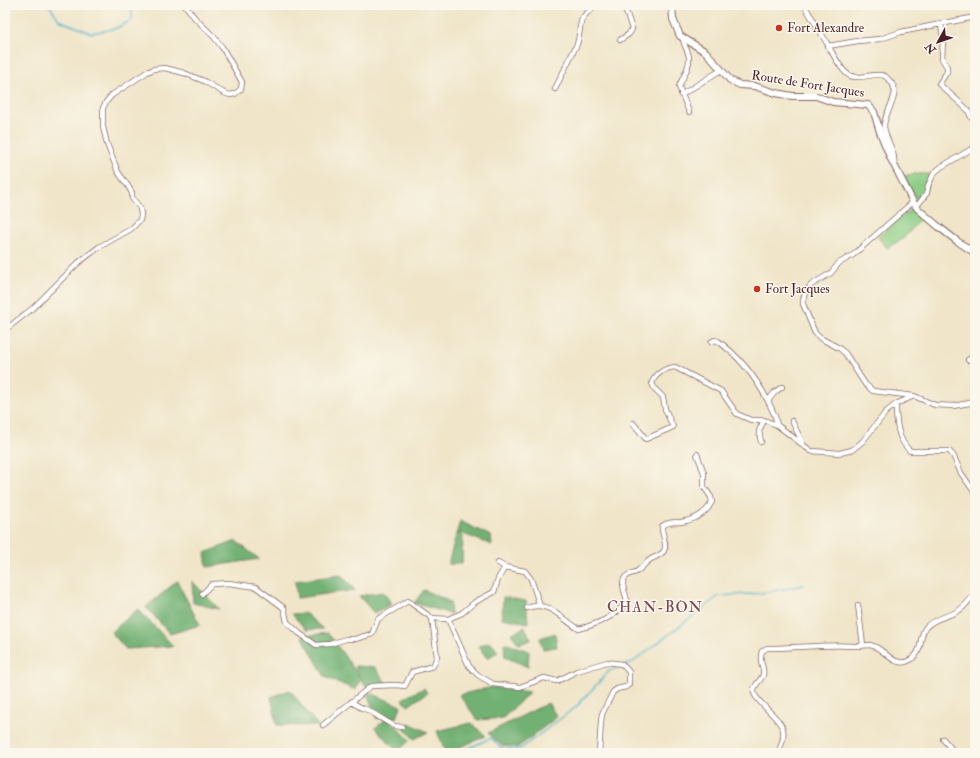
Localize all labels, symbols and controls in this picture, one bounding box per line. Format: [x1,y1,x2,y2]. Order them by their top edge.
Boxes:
place label: Fort Alexandre [787,20,865,36]
north arrow [918,22,958,62]
marker: Fort Alexandre [774,23,784,33]
text: N [922,39,940,57]
street label: Route de Fort Jacques [750,67,866,101]
place label: Fort Jacques [765,281,830,297]
marker: Fort Jacques [752,284,762,294]
district label: CHAN-BON [607,598,703,617]

